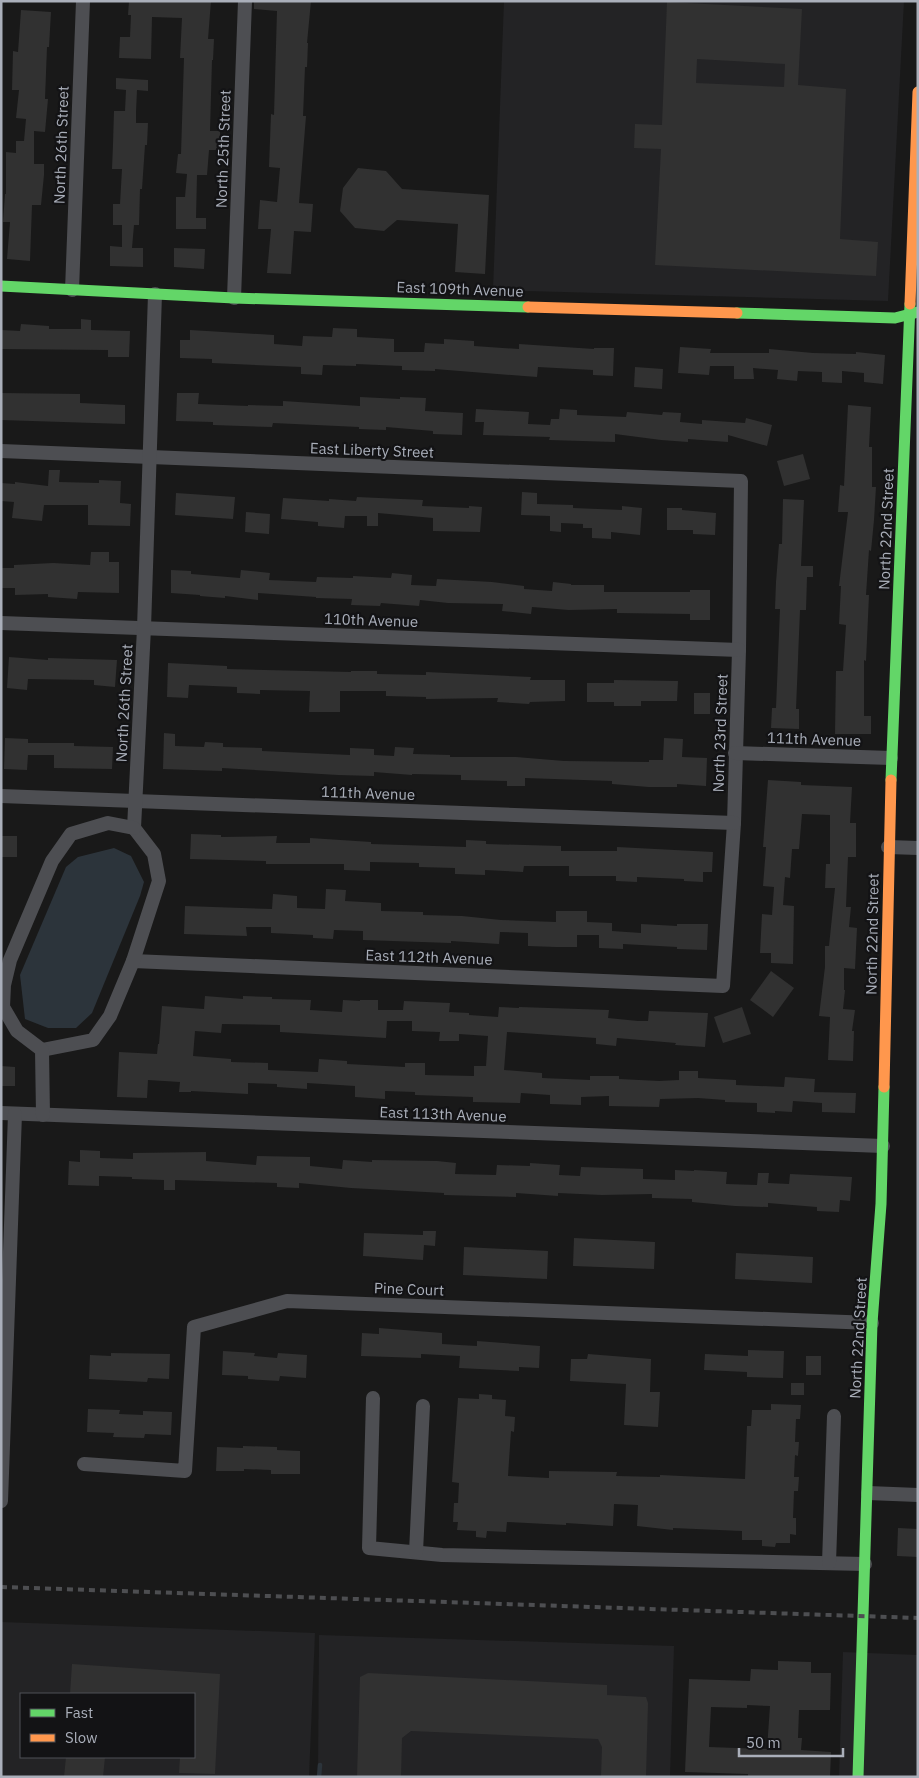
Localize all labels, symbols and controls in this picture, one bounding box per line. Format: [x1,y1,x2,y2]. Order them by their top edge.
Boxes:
street label: North 26th Street [49,86,73,204]
street label: North 25th Street [211,90,235,208]
street label: East 109th Avenue [396,277,524,301]
street label: East Liberty Street [310,438,434,462]
street label: North 22nd Street [874,468,898,590]
street label: 110th Avenue [323,609,419,631]
street label: North 26th Street [111,643,137,763]
street label: North 23rd Street [708,673,732,793]
street label: 111th Avenue [766,728,862,750]
street label: 111th Avenue [320,782,416,804]
street label: North 22nd Street [861,873,883,995]
street label: East 112th Avenue [365,945,493,969]
street label: East 113th Avenue [379,1102,507,1126]
street label: North 22nd Street [845,1277,871,1399]
street label: Pine Court [374,1278,444,1300]
legend [20,1693,195,1758]
text: Fast [65,1703,93,1722]
scale bar [739,1726,843,1758]
text: Slow [65,1728,98,1747]
text: 50 m [746,1733,781,1752]

